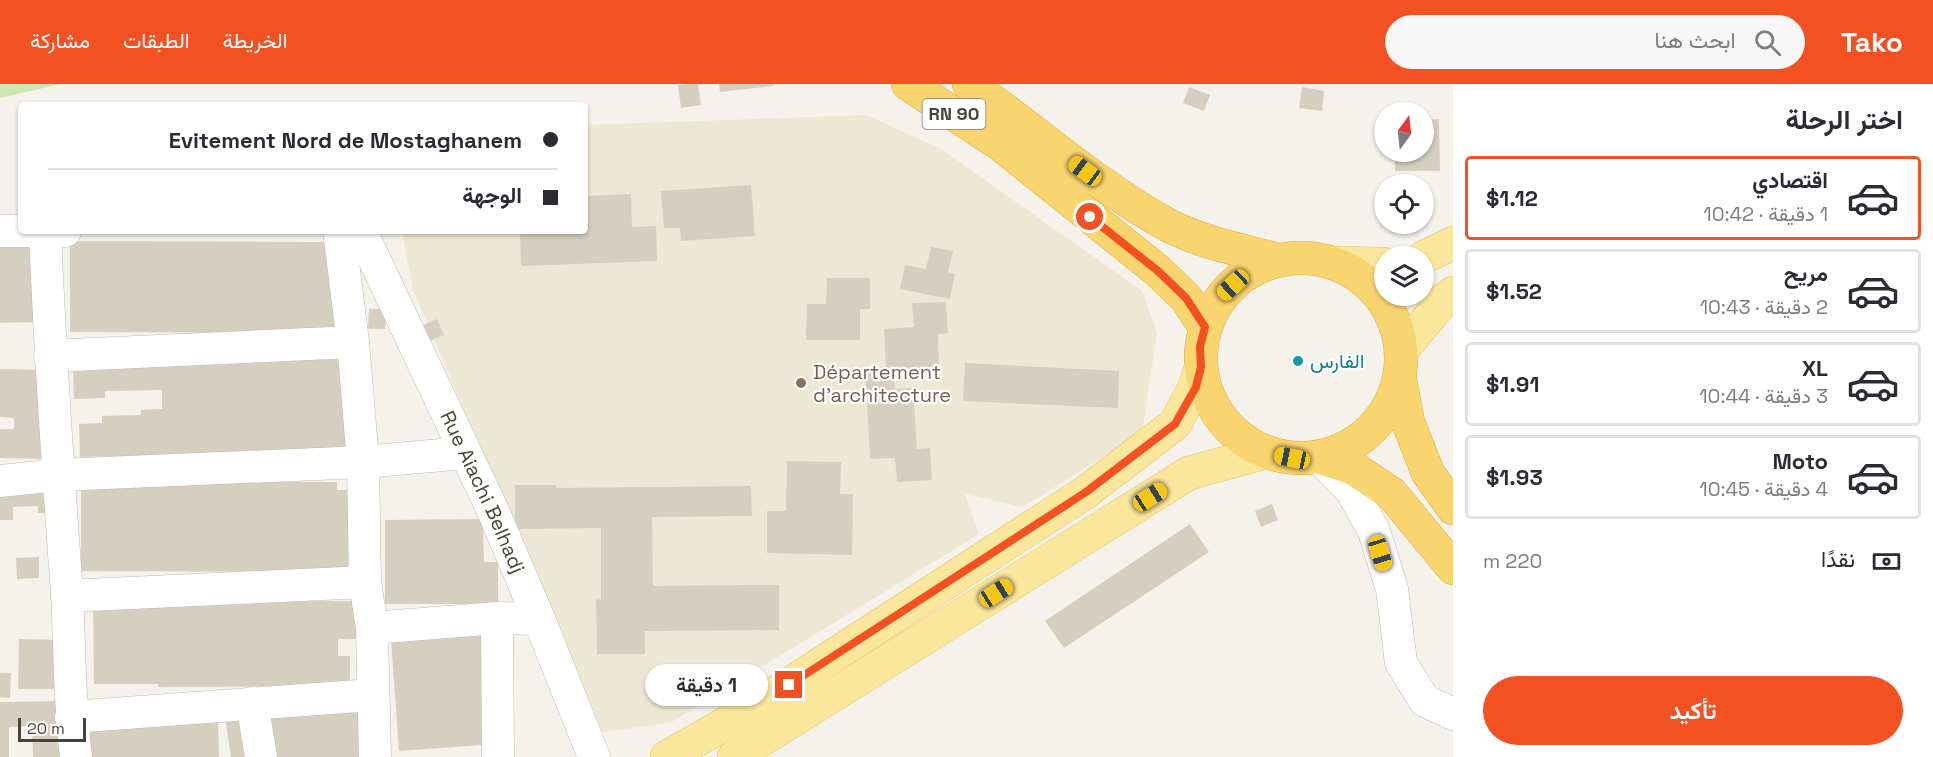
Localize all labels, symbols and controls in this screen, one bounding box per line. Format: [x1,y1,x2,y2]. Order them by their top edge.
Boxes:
search box [1385,15,1805,69]
text: Tako [1841,24,1903,60]
text: ابحث هنا [1655,26,1736,54]
icon: search [1751,26,1784,59]
text: مشاركة [30,27,90,54]
text: الطبقات [123,27,190,54]
text: الخريطة [223,27,288,54]
road number: RN 90 [922,99,986,129]
north arrow [1374,102,1434,162]
map controls [1374,102,1434,306]
text: اختر الرحلة [1785,102,1903,137]
text: Evitement Nord de Mostaghanem [169,126,522,154]
car [1065,153,1105,189]
text: اقتصادي [1752,166,1828,194]
icon: car [1846,171,1900,225]
button: locate [1374,174,1434,234]
text: الوجهة [462,181,522,209]
text: $1.12 [1486,184,1538,212]
text: 1 دقيقة · 10:42 [1703,201,1828,227]
route start [1076,203,1103,230]
button: layers [1374,246,1434,306]
text: مريح [1784,259,1828,287]
icon: car [1846,264,1900,318]
car [1214,266,1252,304]
text: $1.52 [1486,277,1542,305]
text: 2 دقيقة · 10:43 [1700,294,1828,320]
place label: الفارس [1310,348,1365,374]
marker: الفارس [1291,354,1305,368]
text: XL [1802,354,1828,382]
icon: car [1846,357,1900,411]
place label: Département d'architecture [813,359,951,408]
text: $1.91 [1486,370,1539,398]
marker: Département d'architecture [794,376,808,390]
text: 3 دقيقة · 10:44 [1699,383,1828,409]
street label: Rue Aiachi Belhadj [435,406,531,577]
car [1273,445,1311,471]
text: Moto [1772,447,1828,475]
icon: car [1846,450,1900,504]
text: $1.93 [1486,463,1543,491]
text: 4 دقيقة · 10:45 [1699,476,1828,502]
car [1130,480,1170,514]
car [1366,533,1394,573]
text: نقدًا [1821,545,1855,573]
icon: cash [1870,545,1903,578]
text: 220 m [1483,548,1542,574]
car [976,576,1016,610]
callout: 1 دقيقة [645,664,768,706]
route end [775,671,802,698]
text: 1 دقيقة [676,672,737,698]
button: تأكيد [1483,676,1903,745]
scale bar [18,715,86,742]
text: 20 m [27,718,65,739]

